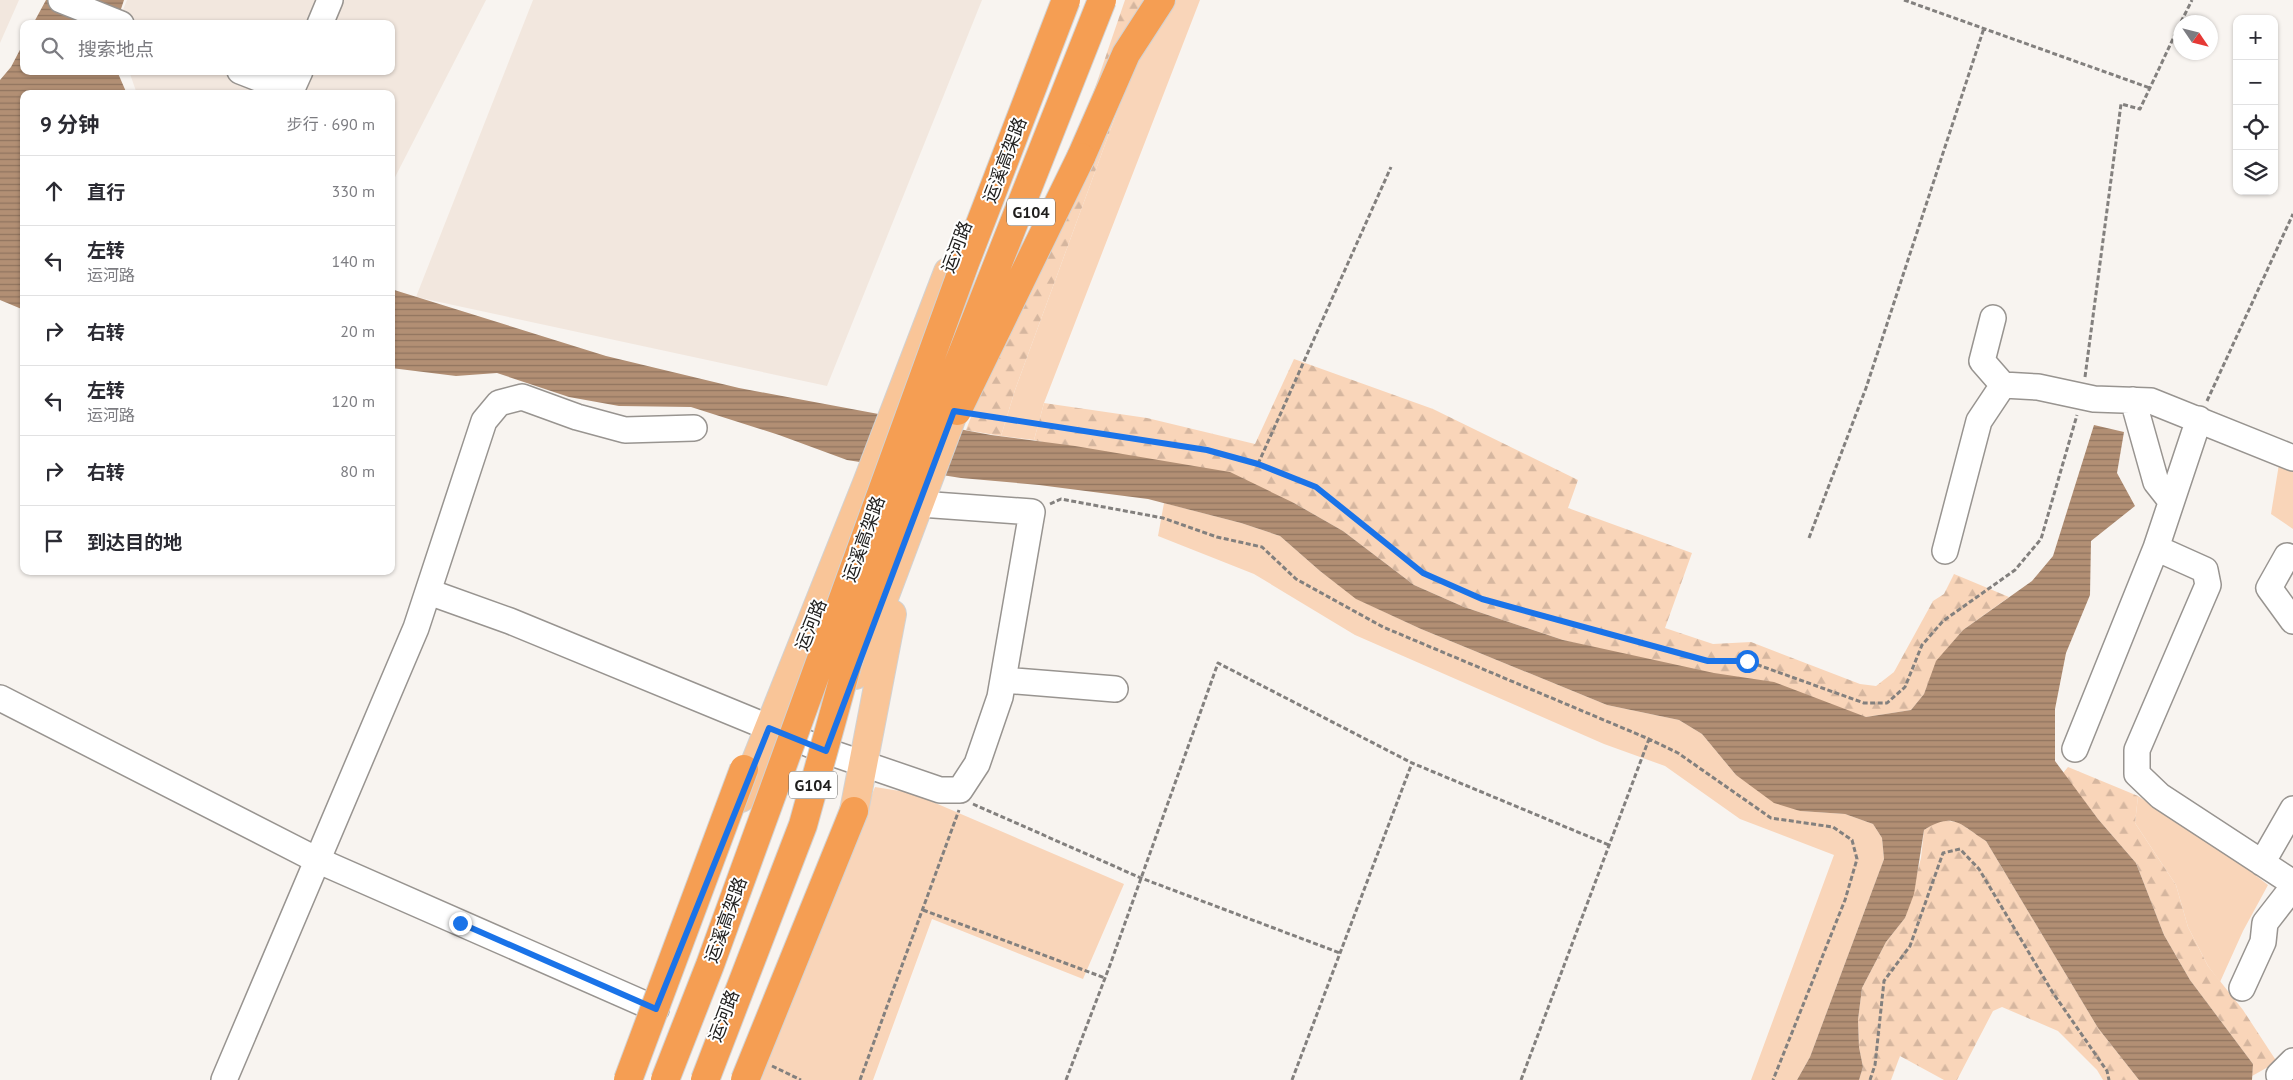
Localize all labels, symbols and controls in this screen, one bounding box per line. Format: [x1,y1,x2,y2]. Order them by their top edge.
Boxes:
north arrow [2173,15,2218,60]
map controls [2233,15,2278,195]
button: + [2233,15,2278,60]
search box [20,20,395,75]
icon: search [38,34,66,62]
text: 搜索地点 [78,37,154,61]
button: − [2233,60,2278,105]
button: locate [2233,105,2278,150]
text: 9 分钟 [40,111,99,138]
text: 步行 · 690 m [287,114,375,134]
street label: 运溪高架路 [978,114,1031,206]
button: layers [2233,150,2278,195]
icon: ahead [40,177,68,205]
text: 直行 [87,180,125,204]
text: 330 m [332,181,375,201]
road number: G104 [1007,198,1055,226]
street label: 运河路 [936,217,977,276]
text: 左转 [87,238,125,262]
icon: left [40,247,68,275]
text: 140 m [332,251,375,271]
text: 运河路 [87,265,135,285]
icon: right [40,317,68,345]
text: 右转 [87,320,125,344]
text: 20 m [340,321,375,341]
text: 左转 [87,378,125,402]
icon: left [40,387,68,415]
text: 120 m [332,391,375,411]
text: 运河路 [87,405,135,425]
icon: right [40,457,68,485]
text: 右转 [87,460,125,484]
text: 80 m [340,461,375,481]
street label: 运溪高架路 [837,493,890,585]
icon: arrive [40,527,68,555]
text: 到达目的地 [87,530,182,554]
street label: 运河路 [790,595,831,654]
route start [1736,650,1759,673]
road number: G104 [789,772,837,798]
street label: 运溪高架路 [699,874,752,966]
route end [449,912,472,935]
street label: 运河路 [703,986,744,1045]

